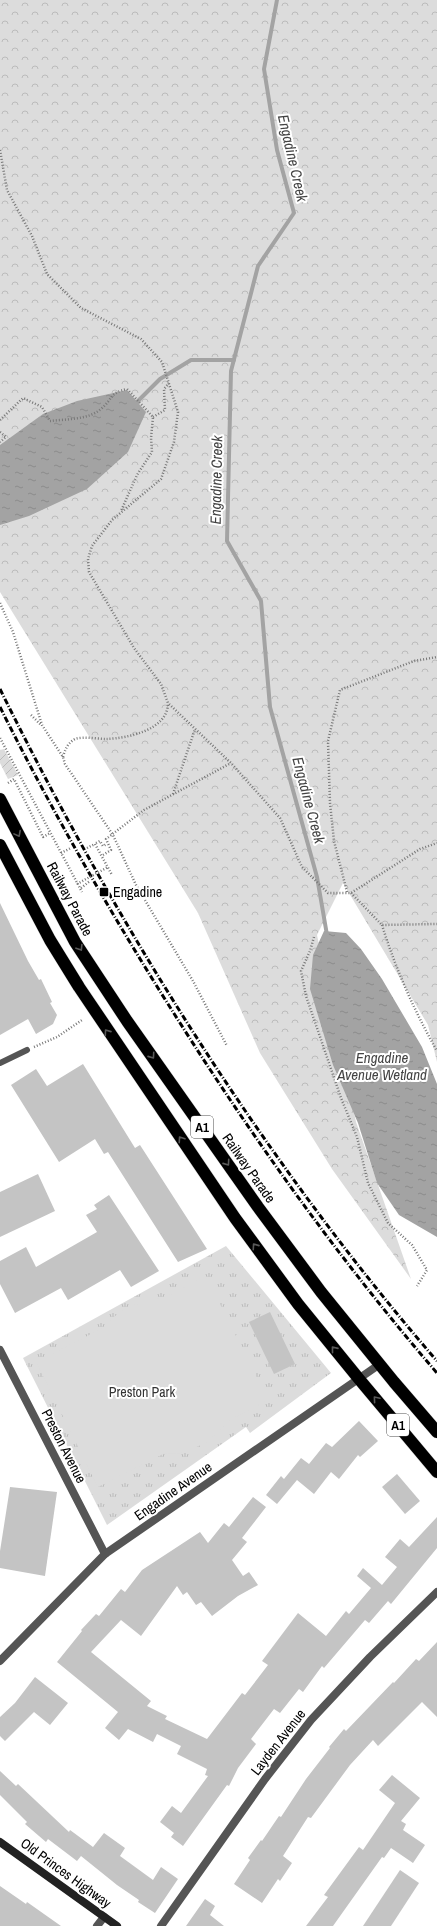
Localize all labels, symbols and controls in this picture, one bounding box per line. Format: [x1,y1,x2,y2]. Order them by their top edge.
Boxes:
water label: Engadine Creek [273,112,313,204]
water label: Engadine Creek [205,435,227,525]
water label: Engadine Creek [287,754,331,846]
one-way arrow [14,830,21,837]
street label: Railway Parade [43,859,97,939]
place label: Engadine [113,883,162,901]
marker: Engadine [98,886,110,898]
one-way arrow [75,944,82,951]
one-way arrow [104,1029,112,1036]
water label: Engadine Avenue Wetland [336,1047,427,1085]
one-way arrow [147,1052,154,1059]
road number: A1 [191,1116,213,1138]
street label: Railway Parade [218,1130,280,1206]
one-way arrow [178,1136,186,1143]
one-way arrow [222,1159,230,1166]
one-way arrow [252,1243,260,1250]
one-way arrow [332,1346,339,1354]
park label: Preston Park [109,1383,175,1401]
one-way arrow [373,1396,380,1403]
street label: Preston Avenue [38,1406,90,1486]
road number: A1 [387,1414,409,1436]
street label: Engadine Avenue [131,1458,215,1524]
street label: Layden Avenue [247,1705,309,1779]
street label: Old Princes Highway [17,1834,115,1912]

